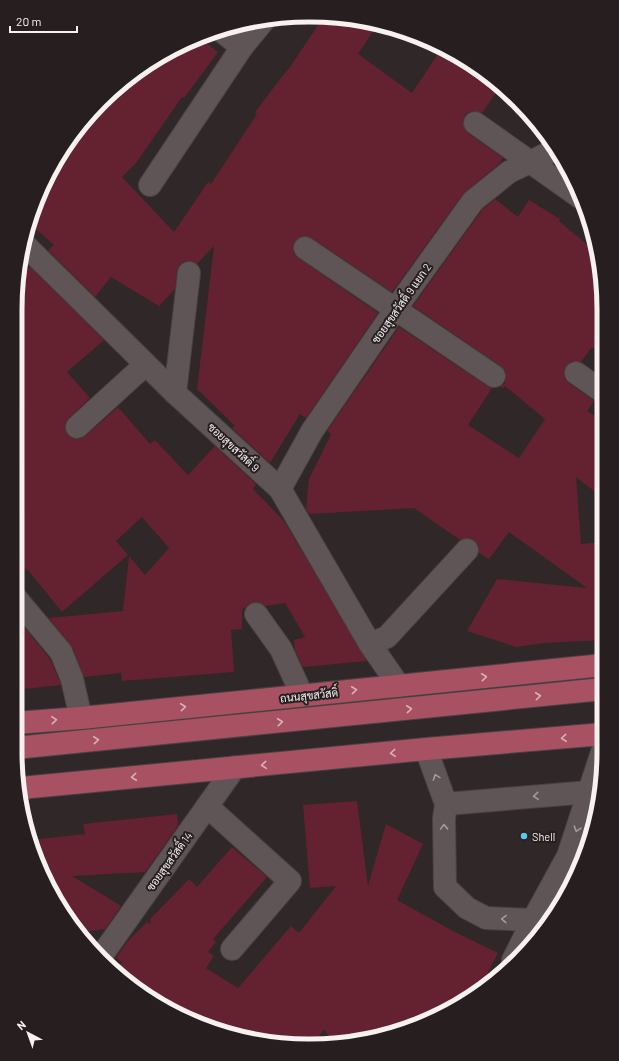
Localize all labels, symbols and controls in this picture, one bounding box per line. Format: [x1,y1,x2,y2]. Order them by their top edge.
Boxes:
scale bar [10,8,77,34]
text: 20 m [16,14,42,28]
street label: ซอยสุขสวัสดิ์ 9 แยก 2 [365,258,436,347]
street label: ซอยสุขสวัสดิ์ 9 [204,417,266,476]
one-way arrow [481,673,487,682]
street label: ถนนสุขสวัสดิ์ [279,681,339,707]
one-way arrow [351,686,357,695]
one-way arrow [535,692,541,701]
one-way arrow [180,703,186,712]
one-way arrow [406,705,412,714]
one-way arrow [51,716,57,725]
one-way arrow [276,718,283,727]
one-way arrow [561,733,568,742]
one-way arrow [93,736,99,745]
one-way arrow [390,748,396,757]
one-way arrow [261,760,267,769]
one-way arrow [131,773,137,782]
one-way arrow [433,774,441,781]
one-way arrow [533,792,539,801]
one-way arrow [440,824,449,830]
one-way arrow [573,825,581,832]
street label: ซอยสุขสวัสดิ์ 14 [140,826,197,895]
place label: Shell [532,830,555,843]
marker: Shell [519,831,529,841]
one-way arrow [501,914,507,923]
north arrow [8,1013,48,1053]
text: N [14,1018,28,1032]

